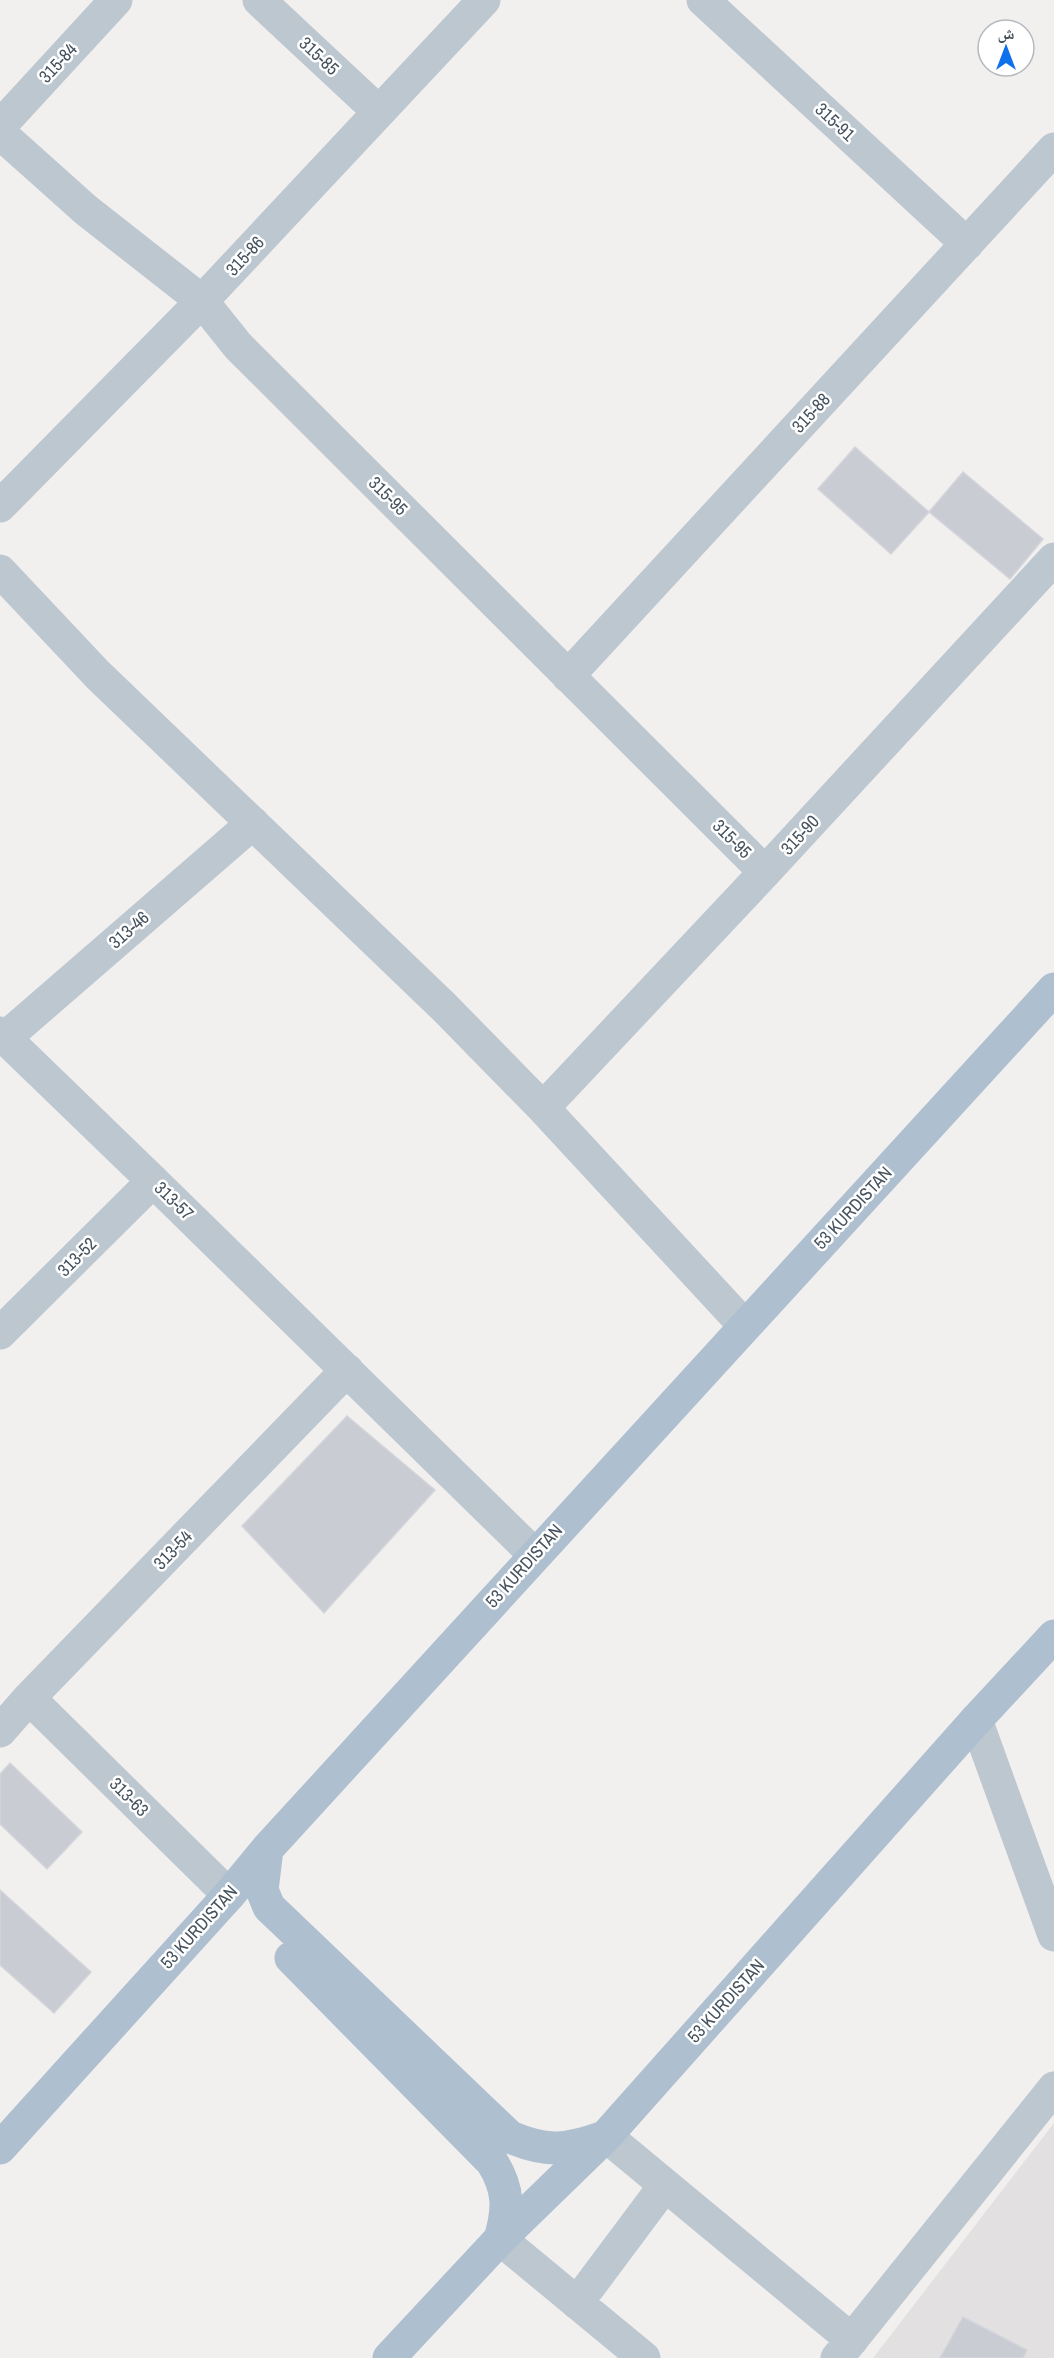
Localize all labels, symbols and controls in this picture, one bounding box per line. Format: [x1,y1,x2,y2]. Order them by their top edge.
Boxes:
north arrow [976,18,1036,78]
text: ش [998,22,1015,44]
street label: 315-85 [294,31,345,80]
street label: 315-84 [33,37,82,88]
street label: 315-91 [810,97,861,147]
street label: 315-86 [220,230,269,281]
street label: 315-88 [786,387,835,438]
street label: 315-95 [363,471,413,521]
street label: 315-90 [775,809,824,860]
street label: 315-95 [707,814,757,864]
street label: 313-46 [103,905,154,954]
street label: 53 KURDISTAN [808,1161,897,1254]
street label: 313-57 [149,1176,200,1226]
street label: 313-52 [52,1232,102,1282]
street label: 53 KURDISTAN [479,1518,568,1613]
street label: 313-54 [148,1524,198,1575]
street label: 313-63 [104,1772,154,1822]
street label: 53 KURDISTAN [154,1879,243,1974]
street label: 53 KURDISTAN [681,1953,770,2048]

